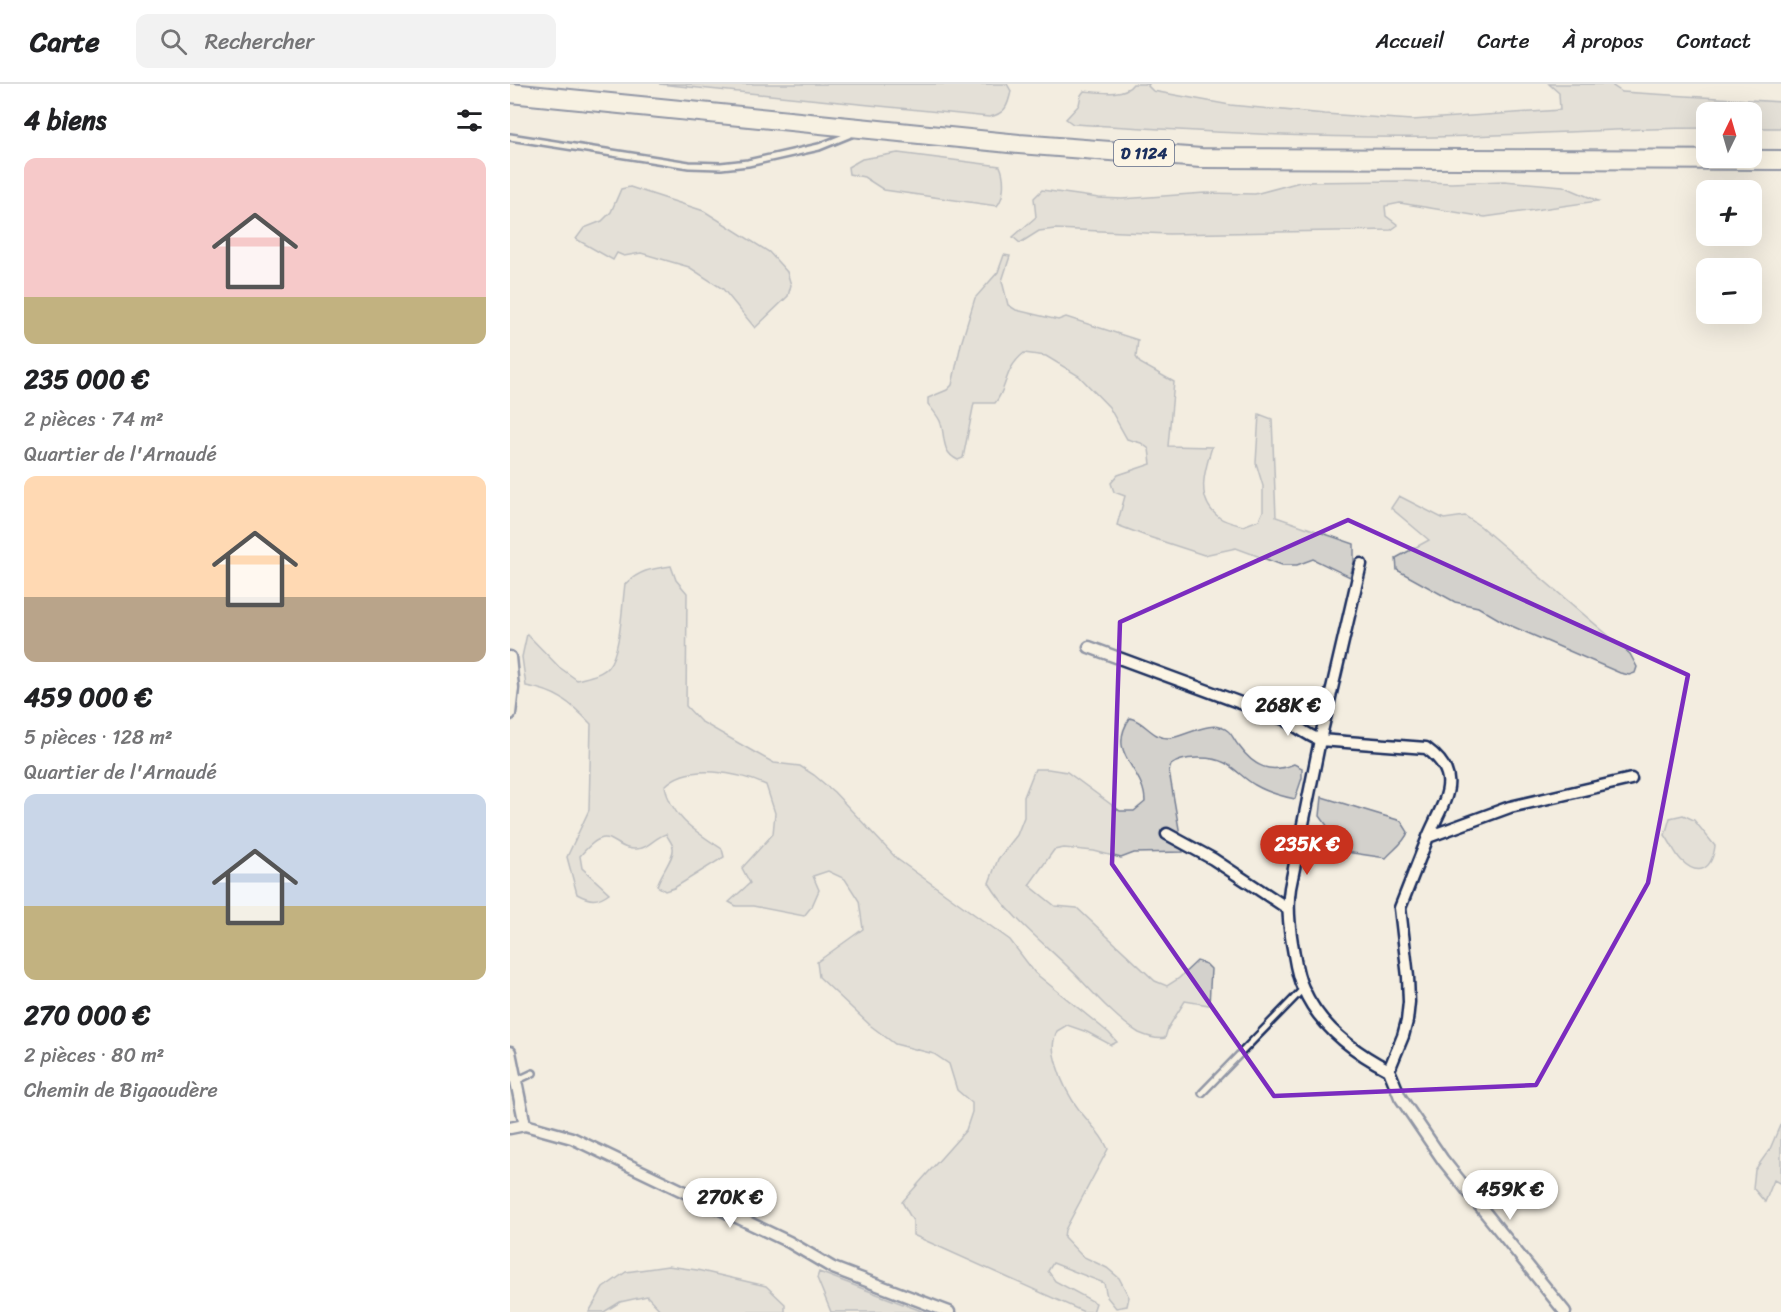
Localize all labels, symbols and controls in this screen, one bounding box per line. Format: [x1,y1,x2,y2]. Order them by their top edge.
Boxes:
search box [136,14,556,68]
text: Carte [30,17,100,66]
text: Rechercher [205,22,314,61]
text: Accueil [1376,22,1444,60]
text: Carte [1477,22,1530,60]
text: À propos [1563,22,1644,60]
text: Contact [1677,22,1751,60]
icon: search [157,25,190,58]
text: 4 biens [24,97,107,143]
north arrow [1696,102,1762,168]
map controls [1696,102,1762,324]
icon: filters [453,104,486,137]
road number: D 1124 [1114,140,1174,166]
button: + [1696,180,1762,246]
icon: home [201,197,309,305]
button: − [1696,258,1762,324]
text: 235 000 € [24,356,149,402]
text: 2 pièces · 74 m² [24,402,164,437]
text: Quartier de l'Arnaudé [24,437,217,472]
icon: home [201,515,309,623]
text: 459 000 € [24,674,152,720]
pin: 268K € [1239,686,1337,737]
text: 268K € [1255,688,1321,723]
text: 5 pièces · 128 m² [24,720,173,755]
text: Quartier de l'Arnaudé [24,755,217,790]
pin: 235K € [1258,825,1356,876]
text: 235K € [1274,827,1340,862]
icon: home [201,833,309,941]
text: 270 000 € [24,992,150,1038]
text: 2 pièces · 80 m² [24,1038,164,1073]
text: Chemin de Bigaoudère [24,1073,218,1108]
pin: 459K € [1461,1170,1559,1221]
text: 459K € [1476,1172,1544,1207]
pin: 270K € [681,1178,779,1229]
text: 270K € [697,1180,763,1215]

